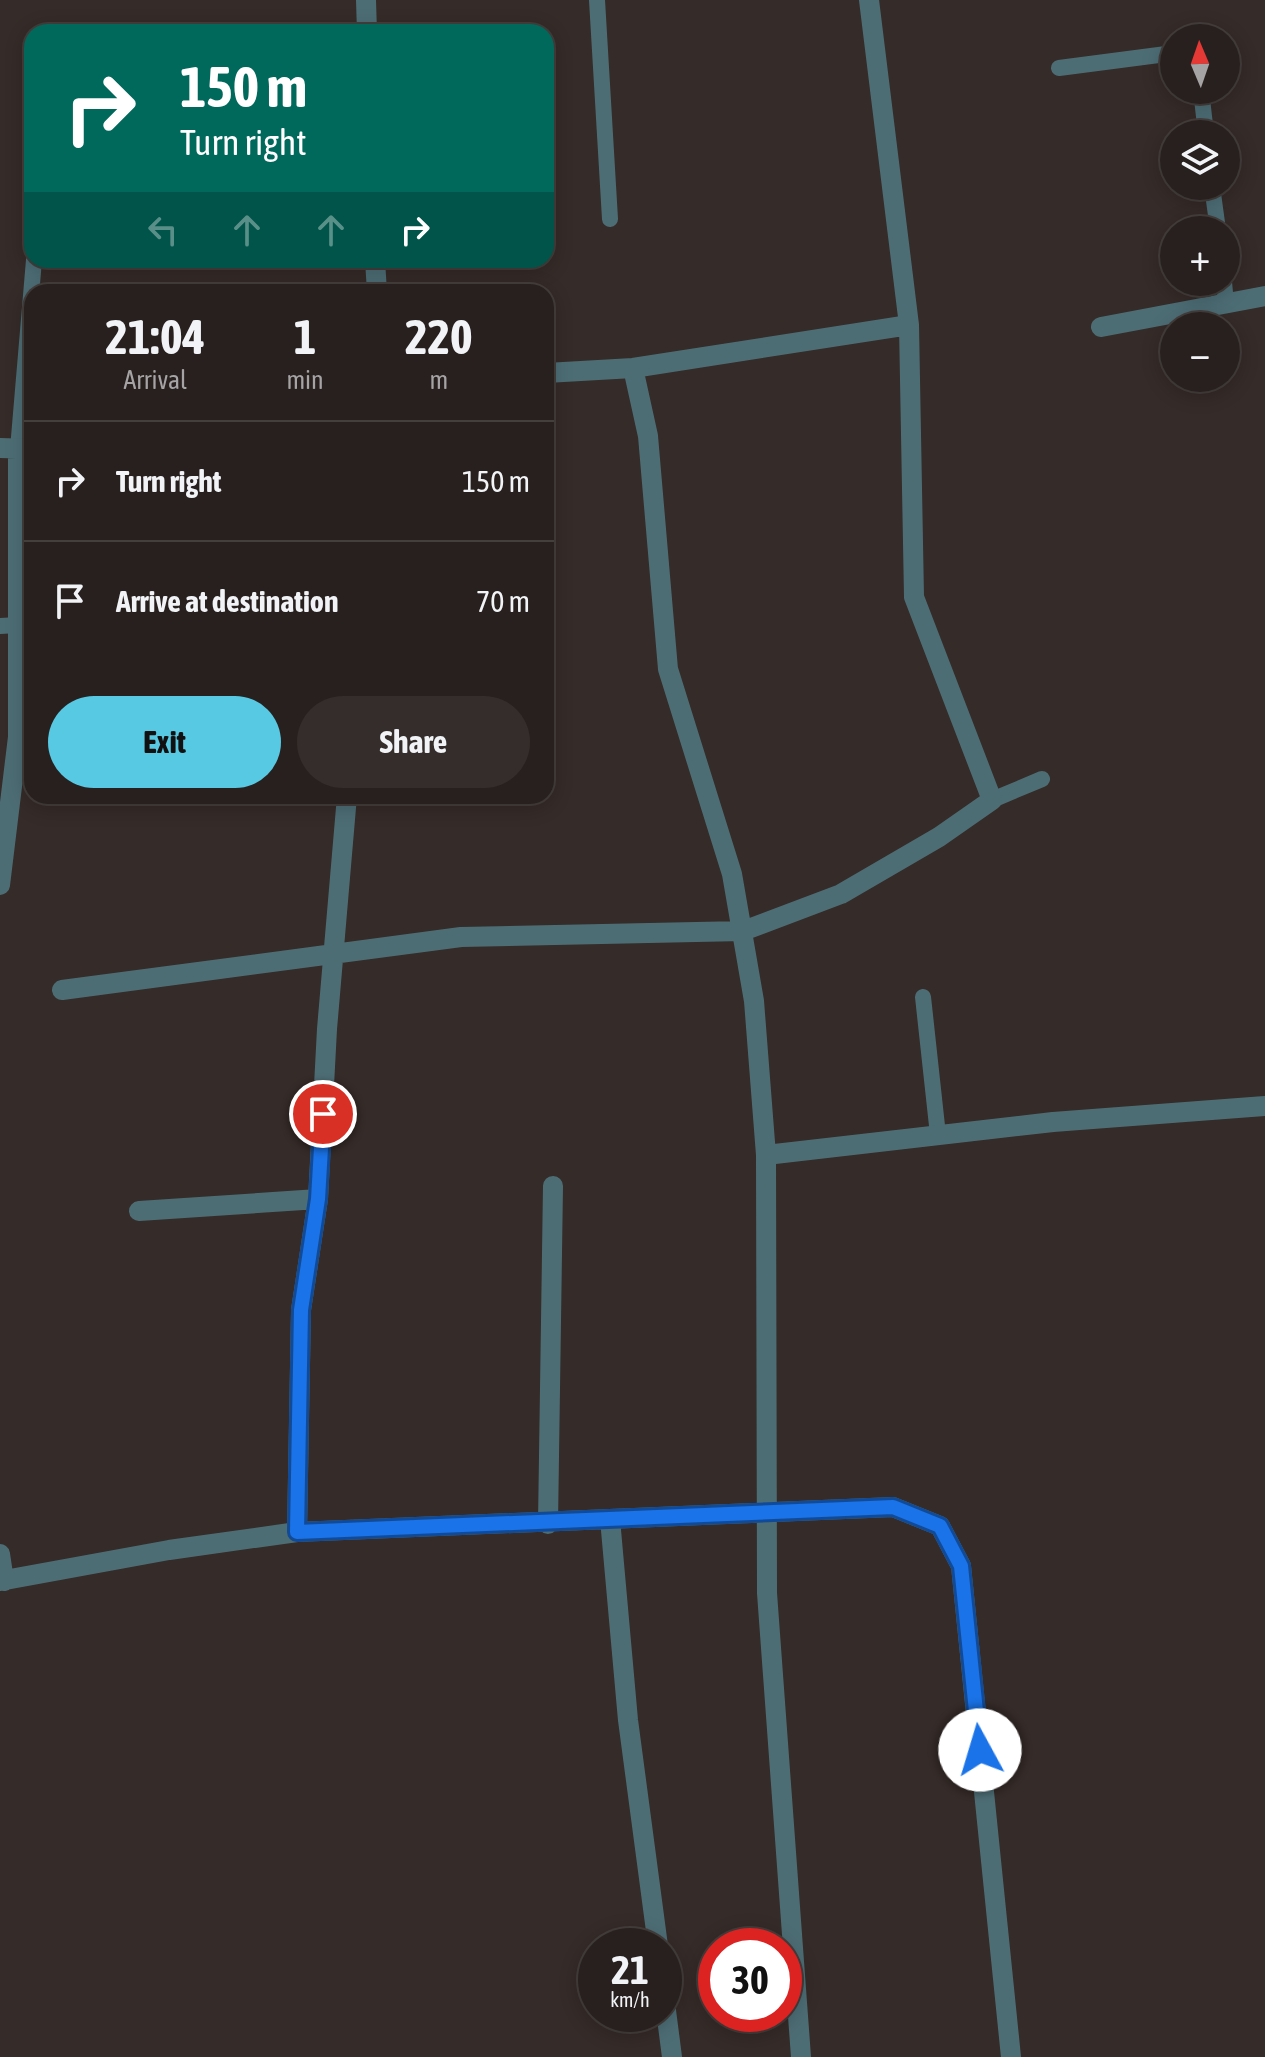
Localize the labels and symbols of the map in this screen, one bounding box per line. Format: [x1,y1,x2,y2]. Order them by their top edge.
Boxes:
north arrow [1160,24,1240,104]
pin [289,1080,357,1148]
position arrow [938,1708,1022,1792]
speed limit sign: 30 [698,1928,802,2032]

